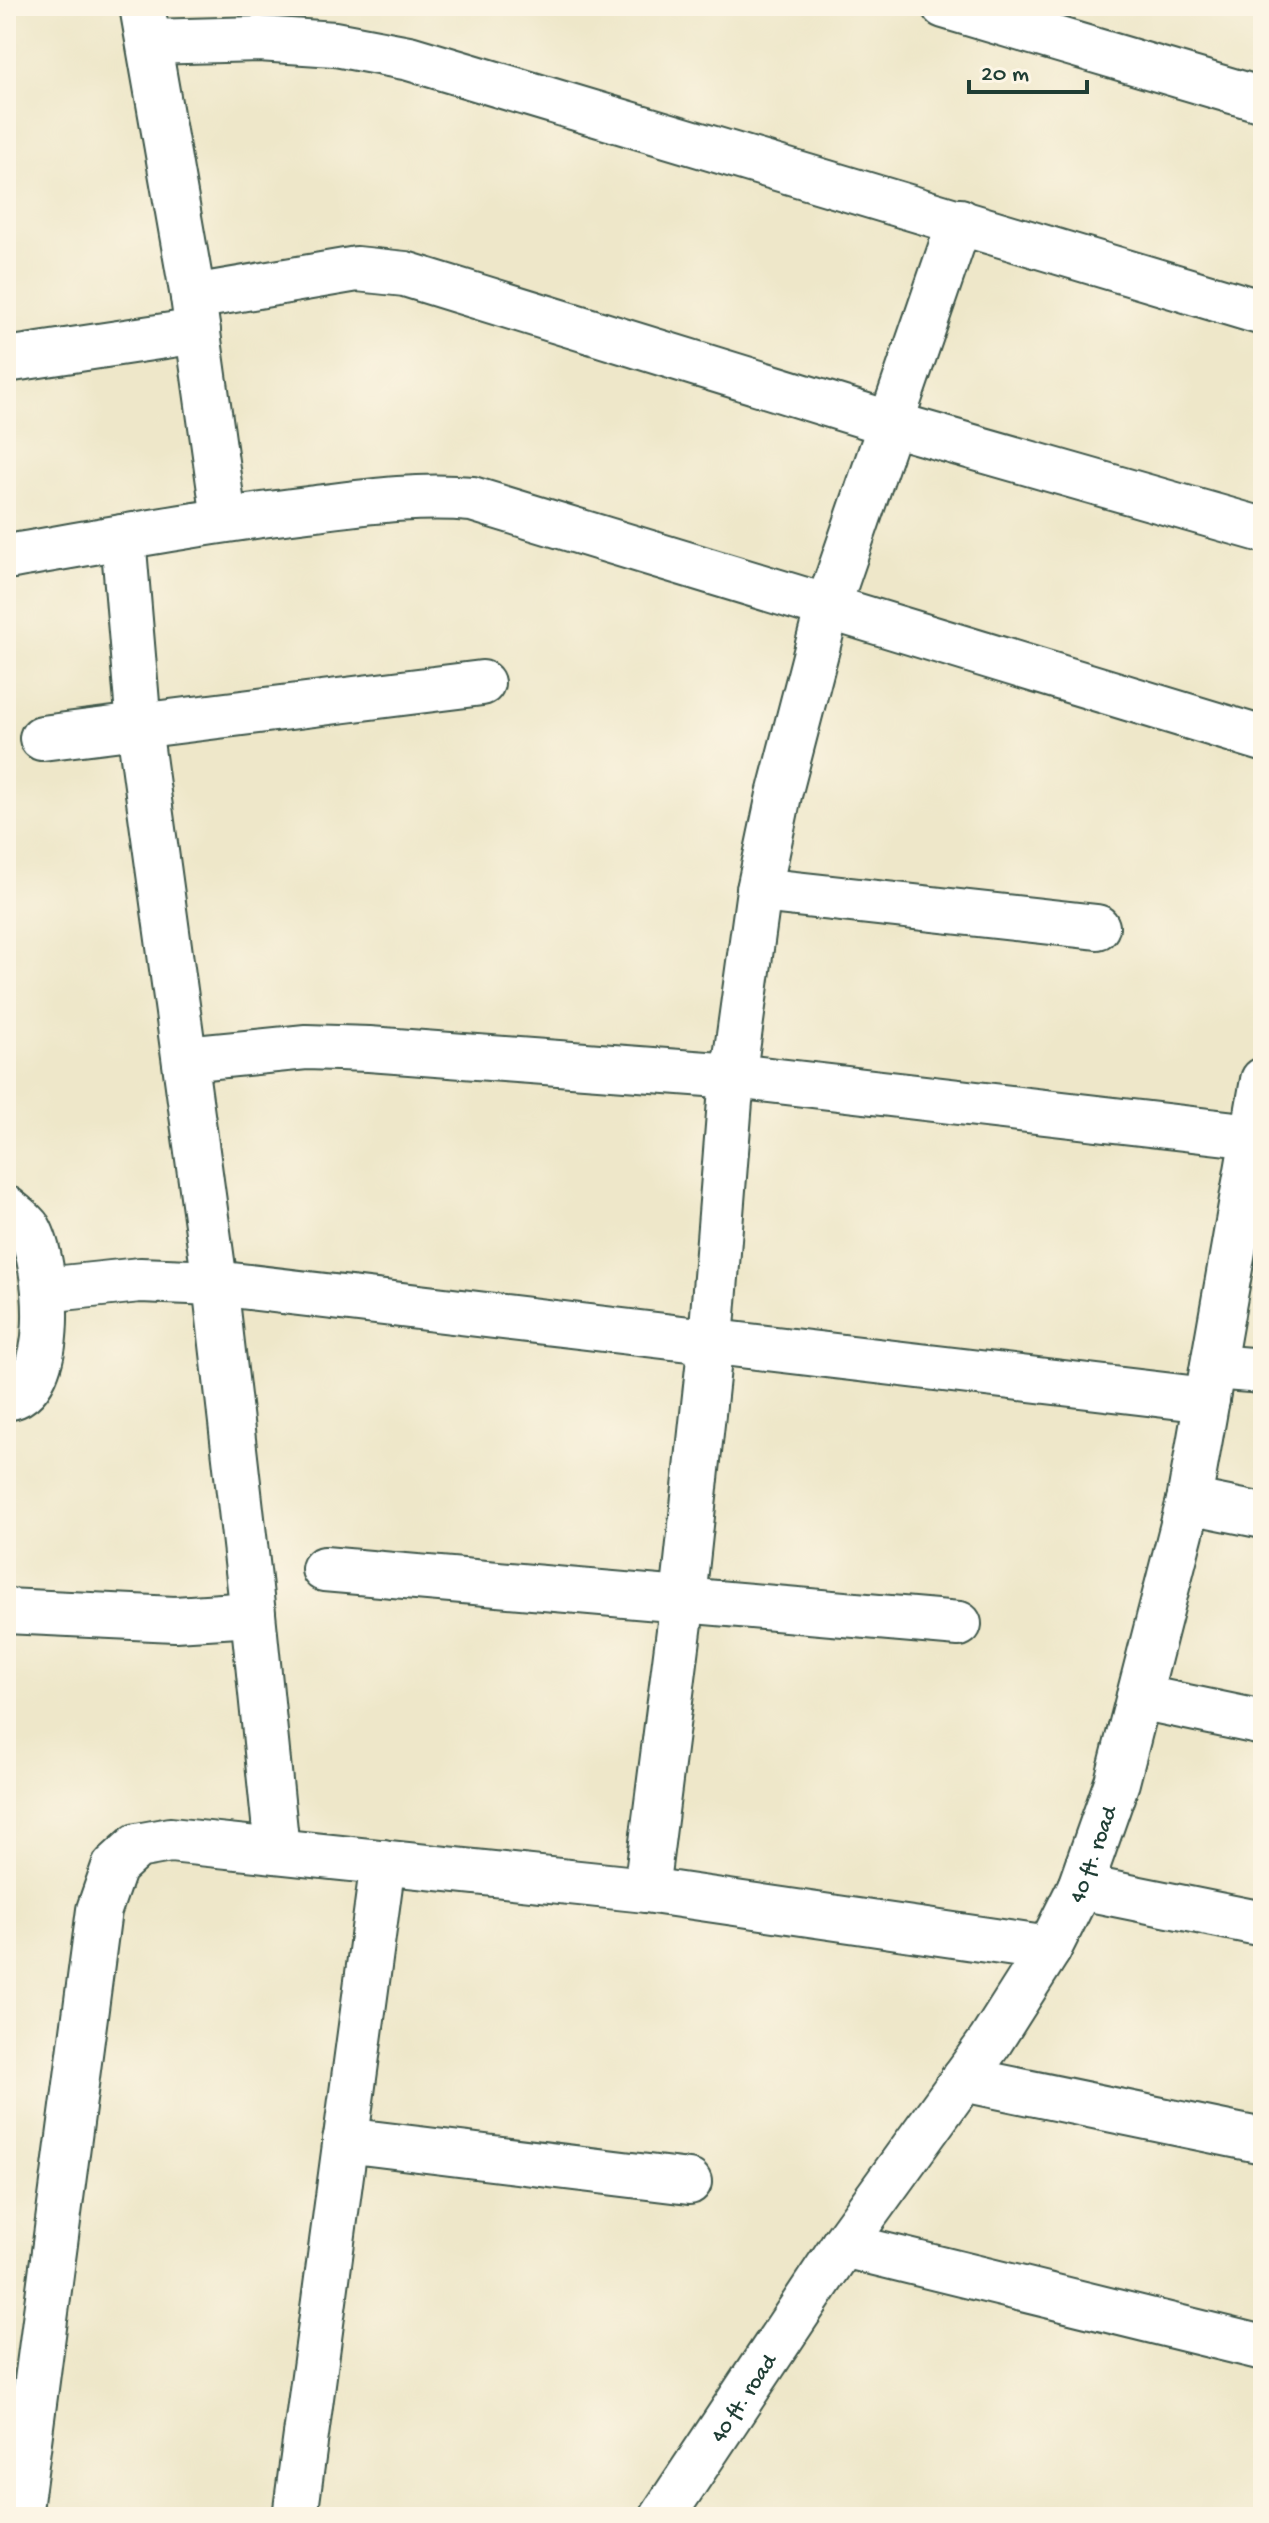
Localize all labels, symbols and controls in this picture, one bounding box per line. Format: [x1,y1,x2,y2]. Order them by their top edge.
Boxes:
scale bar [969,44,1087,94]
text: 20 m [981,61,1029,90]
street label: 40 ft. road [1065,1802,1125,1908]
street label: 40 ft. road [706,2349,785,2448]

